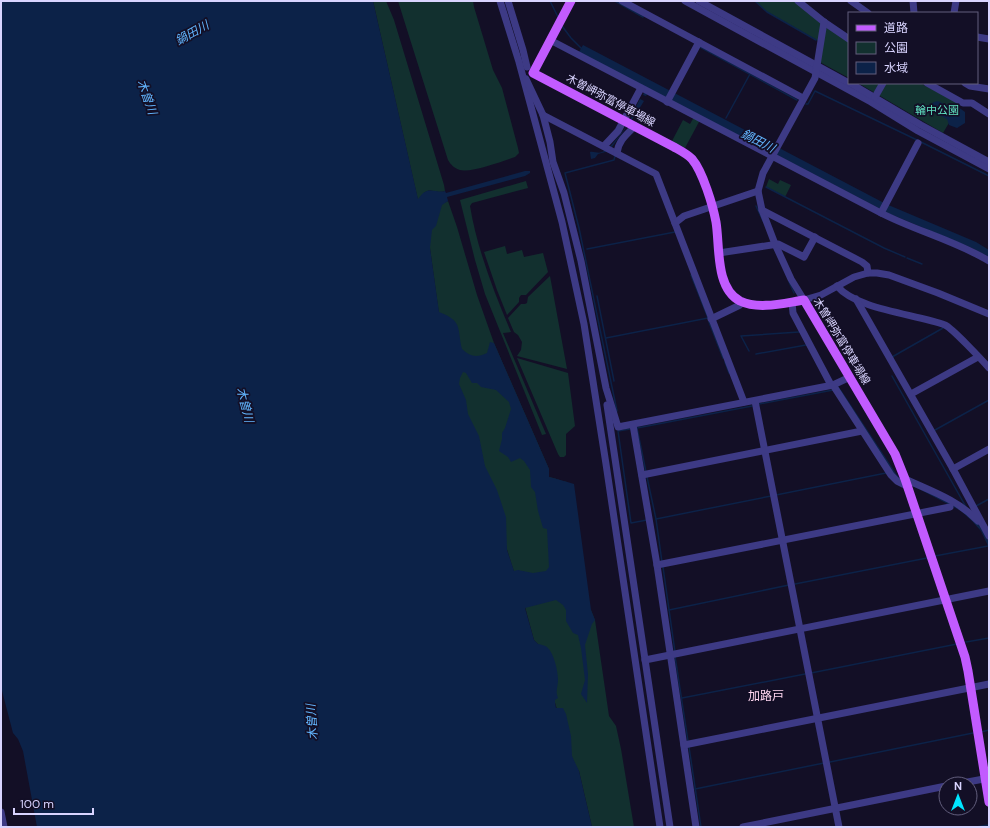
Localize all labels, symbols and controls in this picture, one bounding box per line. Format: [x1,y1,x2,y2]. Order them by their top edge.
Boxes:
legend [848,12,978,84]
water label: 鍋田川 [172,16,213,49]
text: 道路 [884,20,908,36]
text: 公園 [884,40,908,56]
text: 水域 [884,60,908,76]
street label: 木曽岬弥富停車場線 [564,71,658,129]
water label: 木曽川 [134,77,161,119]
park label: 輪中公園 [915,103,959,117]
water label: 鍋田川 [738,126,779,157]
street label: 木曽岬弥富停車場線 [811,295,873,387]
water label: 木曽川 [233,386,258,426]
district label: 加路戸 [748,688,784,704]
water label: 木曽川 [303,701,321,741]
north arrow [938,776,978,816]
text: N [954,779,962,793]
scale bar [14,790,93,816]
text: 100 m [20,796,54,812]

